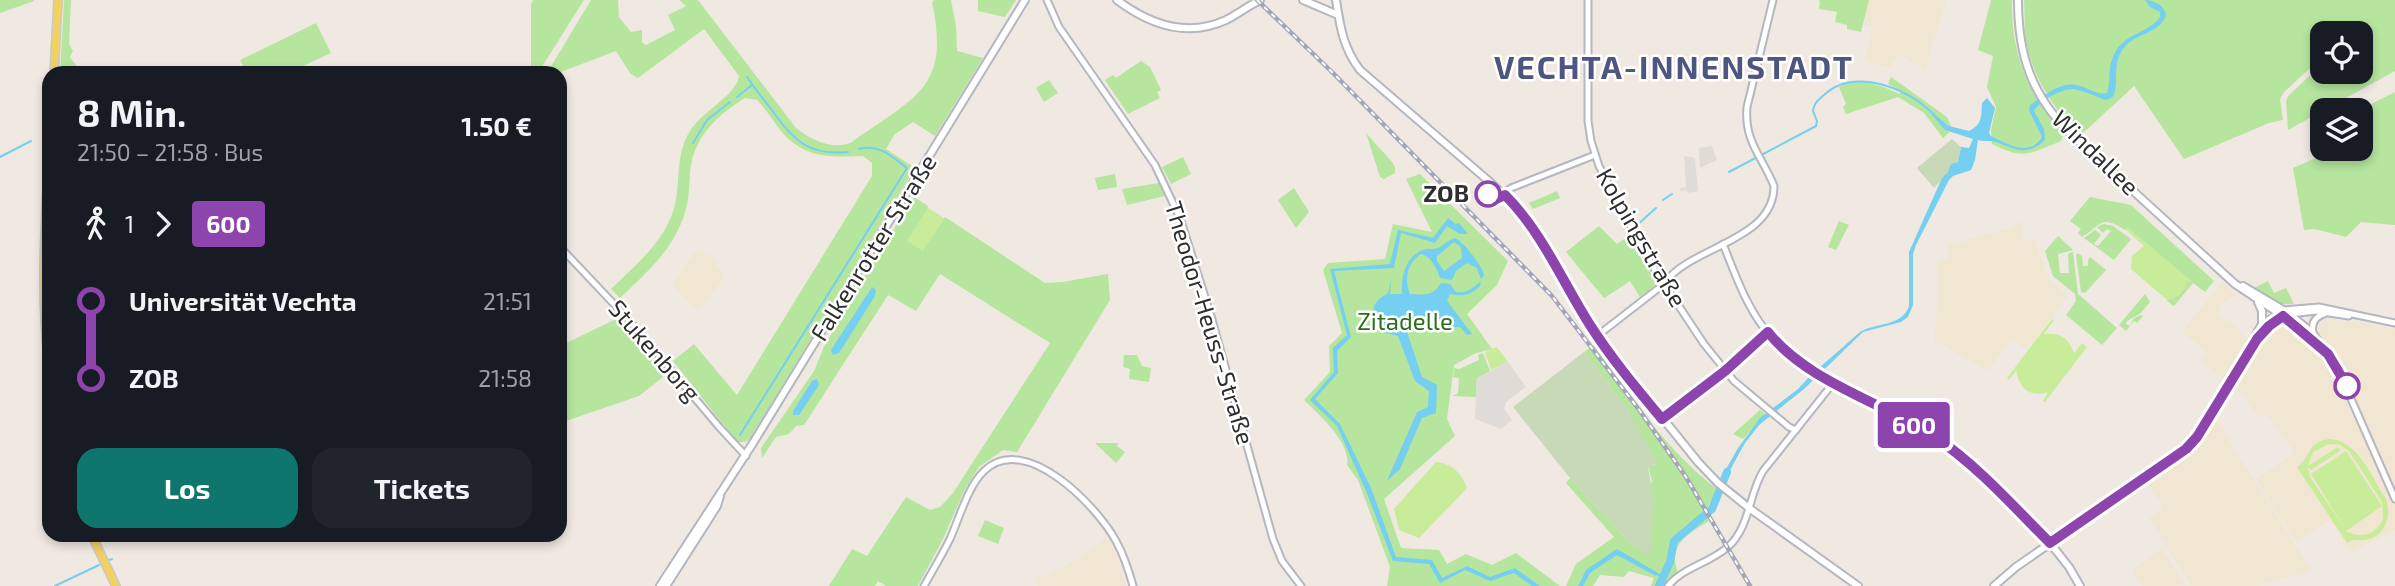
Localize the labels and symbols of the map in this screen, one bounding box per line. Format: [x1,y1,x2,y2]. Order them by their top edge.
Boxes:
district label: VECHTA-INNENSTADT [1494,47,1854,85]
street label: Windallee [2047,103,2146,200]
street label: Falkenrotter Straße [804,149,942,346]
street label: Kolpingstraße [1591,163,1694,312]
place label: ZOB [1423,178,1469,207]
marker: ZOB [1475,181,1501,207]
street label: Theodor-Heuss-Straße [1160,197,1261,448]
street label: Stukenborg [603,293,707,407]
park label: Zitadelle [1357,306,1453,335]
unlabelled marker [2334,373,2360,399]
line badge: 600 [1874,402,1954,448]

